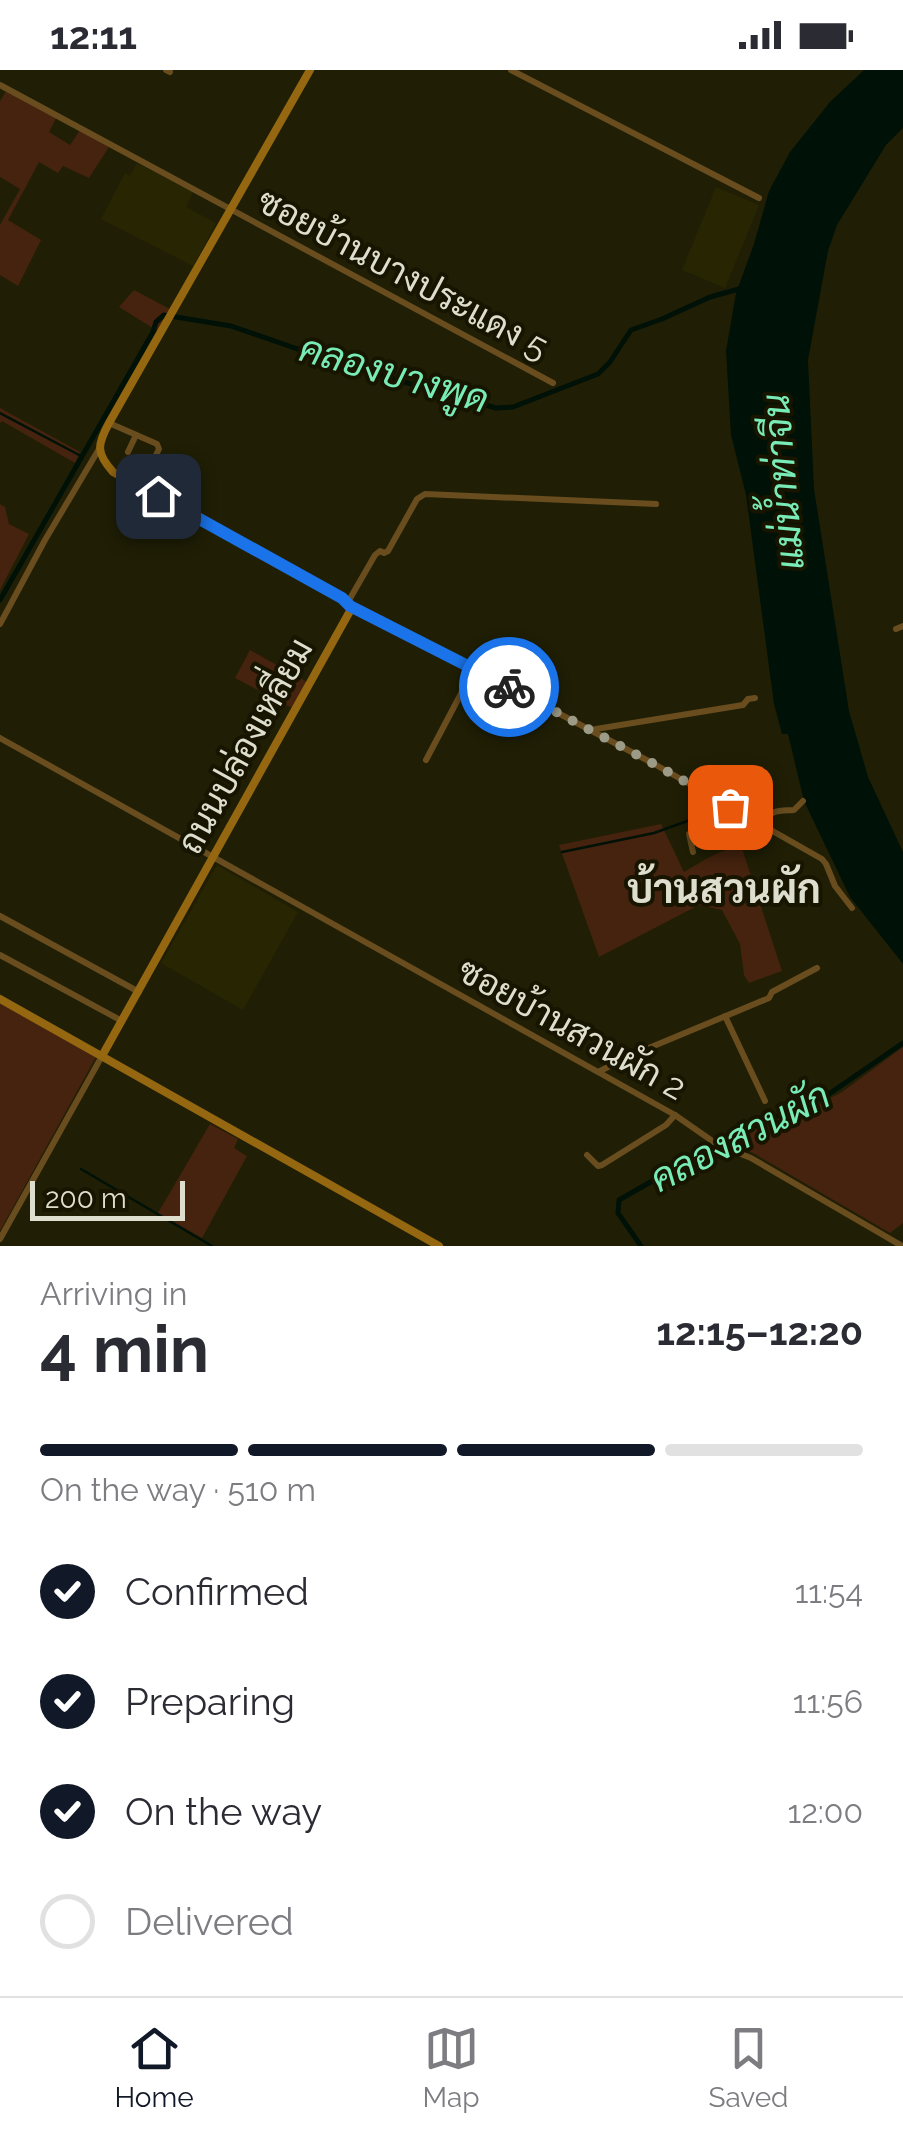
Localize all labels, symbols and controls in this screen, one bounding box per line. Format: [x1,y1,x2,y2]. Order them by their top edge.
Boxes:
text: 12:11 [50,13,137,58]
street label: ซอยบ้านบางประแดง 5 [251,178,556,367]
water label: คลองบางพูด [294,325,494,425]
water label: แม่น้ำท่าจีน [743,392,813,573]
pin [116,454,201,539]
icon: home [131,469,186,524]
street label: ถนนปล่องเหลี่ยม [160,626,321,860]
courier [459,637,559,737]
icon: bike [482,660,537,715]
pin [688,765,773,850]
icon: bag [703,780,758,835]
district label: บ้านสวนผัก [627,863,821,912]
street label: ซอยบ้านสวนผัก 2 [451,947,694,1108]
water label: คลองสวนผัก [642,1072,837,1201]
scale bar [30,1176,185,1220]
text: 200 m [45,1182,127,1215]
text: Arriving in [40,1275,187,1312]
text: 12:15–12:20 [656,1309,863,1354]
text: 4 min [40,1311,209,1387]
text: On the way · 510 m [40,1471,316,1508]
icon: check [40,1564,95,1619]
text: Confirmed [125,1569,309,1614]
text: 11:54 [795,1573,863,1610]
icon: check [40,1674,95,1729]
text: Preparing [125,1679,295,1724]
text: 11:56 [793,1683,863,1720]
icon: check [40,1784,95,1839]
text: On the way [125,1789,322,1834]
text: 12:00 [787,1793,863,1830]
text: Delivered [125,1899,294,1944]
tab: Home [114,2021,194,2114]
tab: Map [423,2021,480,2114]
tab: Saved [708,2021,789,2114]

